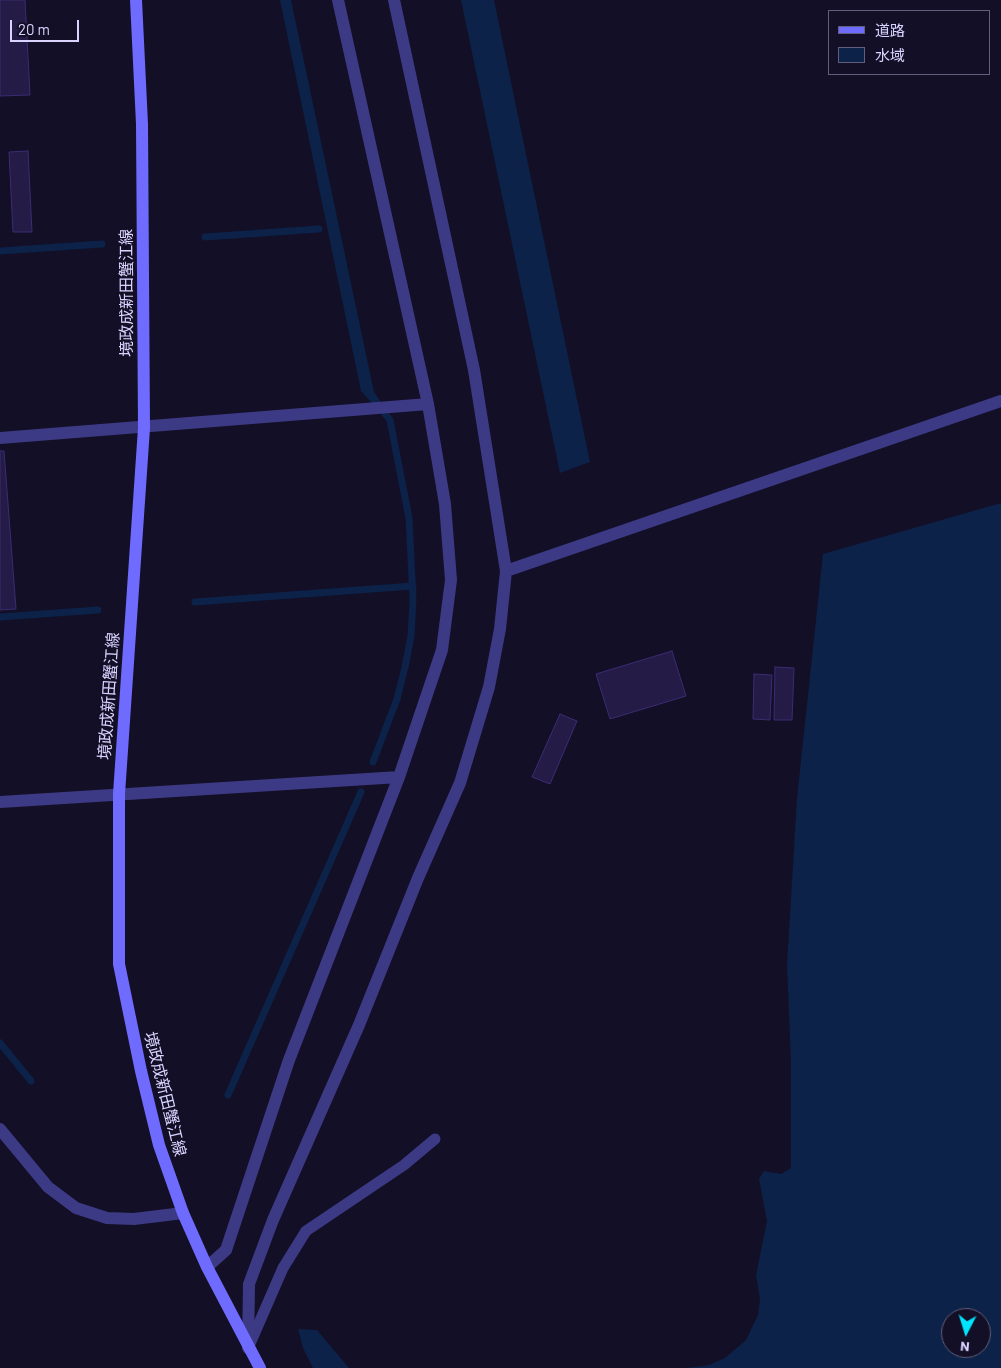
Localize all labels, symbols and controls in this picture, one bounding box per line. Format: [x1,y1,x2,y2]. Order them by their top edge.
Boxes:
scale bar [12,10,81,42]
legend [828,10,991,75]
text: 20 m [18,20,50,38]
text: 道路 [875,21,905,39]
text: 水域 [875,46,905,64]
street label: 境政成新田蟹江線 [117,229,137,357]
street label: 境政成新田蟹江線 [95,631,123,761]
street label: 境政成新田蟹江線 [140,1030,190,1158]
north arrow [941,1308,991,1358]
text: N [959,1339,970,1356]

